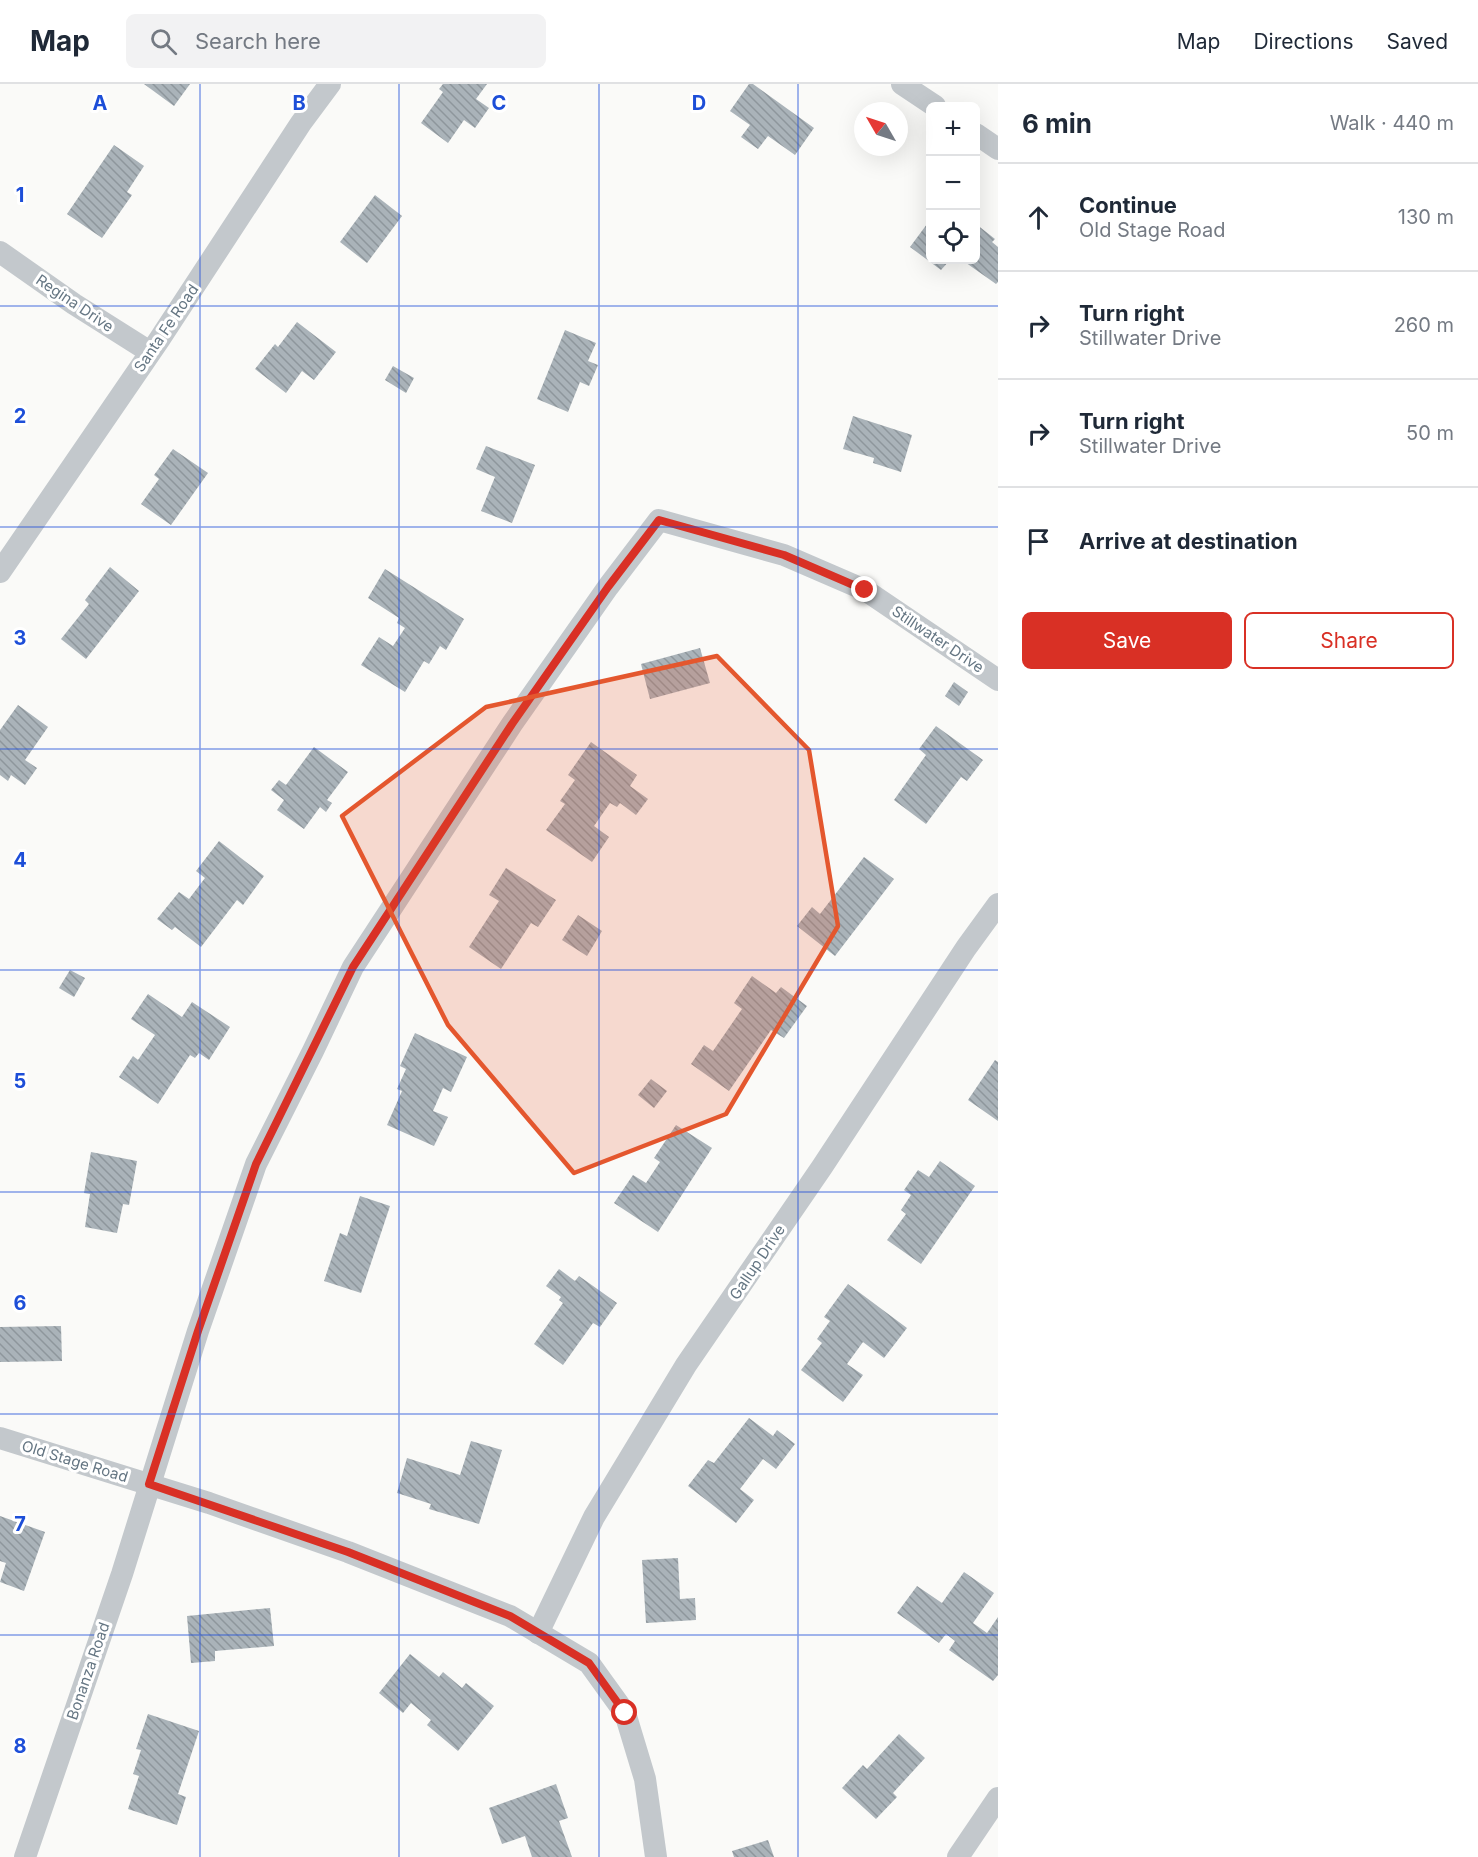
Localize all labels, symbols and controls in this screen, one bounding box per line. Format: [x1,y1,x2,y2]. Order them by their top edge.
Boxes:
search box [126,14,546,68]
text: Map [30,24,90,58]
icon: search [147,25,180,58]
text: Search here [195,28,321,54]
text: Map [1177,29,1220,54]
text: Directions [1253,29,1354,54]
text: Saved [1387,29,1448,54]
text: A [93,91,108,115]
text: B [292,91,306,115]
text: C [492,91,506,115]
text: D [692,91,706,115]
north arrow [854,102,908,156]
map controls [926,102,980,264]
button: + [926,102,980,156]
text: 6 min [1022,108,1092,139]
text: Walk · 440 m [1330,111,1454,135]
button: − [926,156,980,210]
text: 1 [16,183,24,207]
text: Continue [1079,192,1177,218]
icon: ahead [1022,201,1055,234]
text: 130 m [1398,205,1454,229]
button: locate [926,210,980,264]
text: Old Stage Road [1079,218,1226,242]
street label: Regina Drive [32,270,118,336]
street label: Santa Fe Road [130,280,202,376]
text: Turn right [1079,300,1185,326]
icon: right [1022,309,1055,342]
text: 260 m [1394,313,1454,337]
text: Stillwater Drive [1079,326,1221,350]
text: 2 [14,404,26,428]
text: Turn right [1079,408,1185,434]
icon: right [1022,417,1055,450]
text: 50 m [1406,421,1454,445]
text: Stillwater Drive [1079,434,1221,458]
icon: arrive [1022,525,1055,558]
text: Arrive at destination [1079,528,1298,554]
route end [851,576,877,602]
street label: Stillwater Drive [888,601,988,677]
button: Save [1022,612,1232,669]
button: Share [1244,612,1454,669]
text: 3 [14,626,26,650]
text: 4 [13,848,27,872]
text: 5 [14,1069,26,1093]
street label: Gallup Drive [725,1221,789,1303]
text: 6 [14,1291,27,1315]
street label: Old Stage Road [20,1436,130,1486]
text: 7 [14,1512,26,1536]
street label: Bonanza Road [62,1620,114,1722]
route start [611,1699,637,1725]
text: 8 [13,1734,27,1758]

